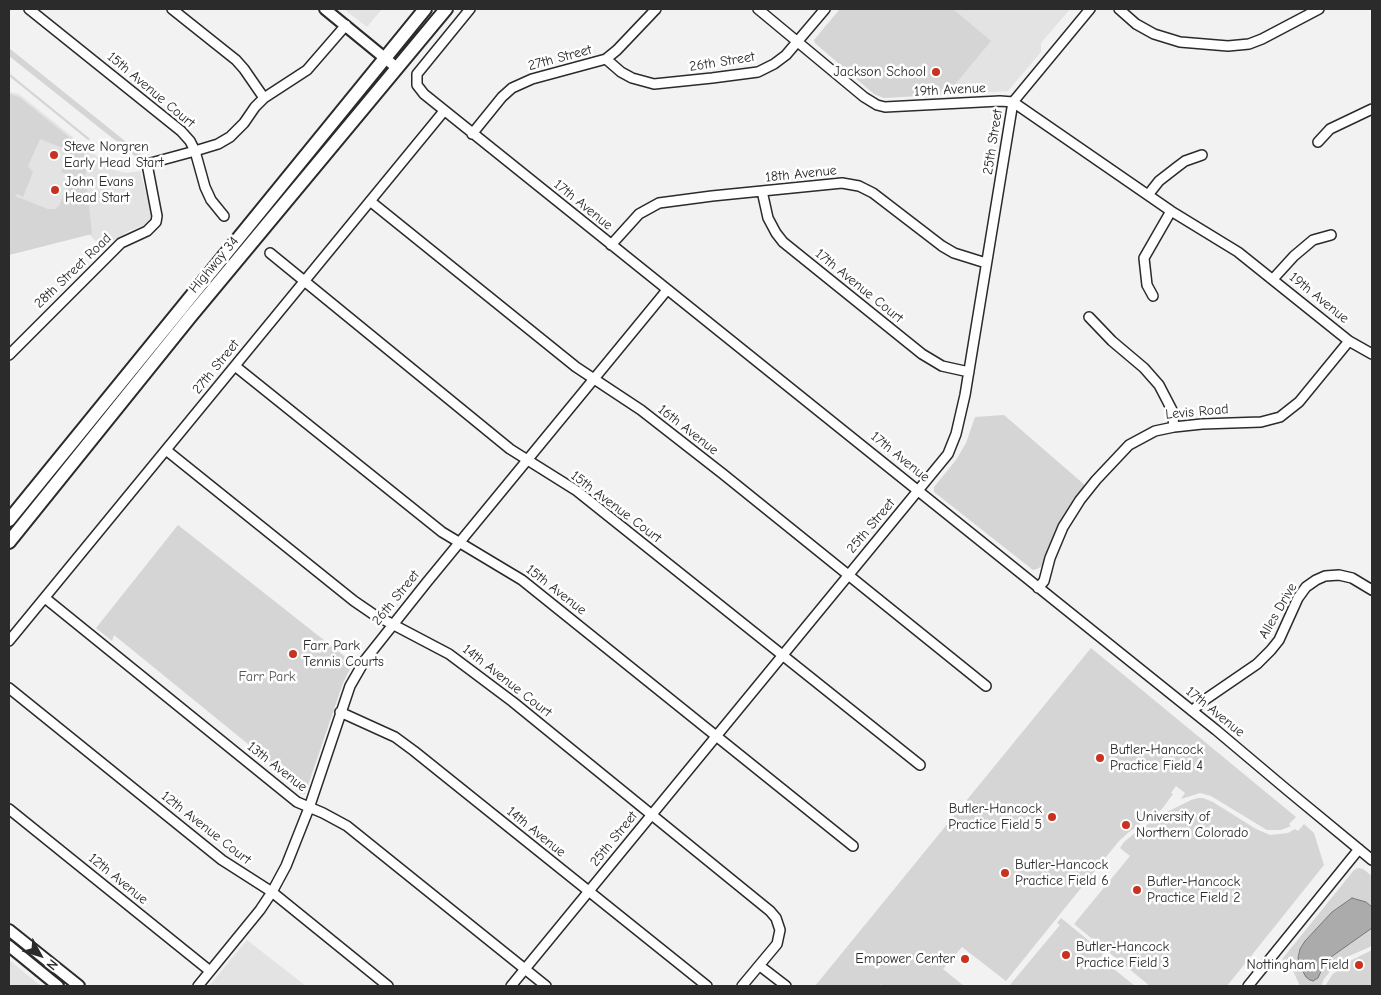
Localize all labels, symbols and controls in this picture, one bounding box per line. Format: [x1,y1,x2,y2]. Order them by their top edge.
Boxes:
street label: 27th Street [526,41,594,75]
street label: 15th Avenue Court [104,48,198,132]
street label: 26th Street [688,49,756,75]
place label: Jackson School [833,64,926,80]
marker: Jackson School [930,66,942,78]
street label: 19th Avenue [914,80,986,100]
street label: 25th Street [980,108,1006,176]
place label: Steve Norgren Early Head Start [64,139,164,172]
marker: Steve Norgren Early Head Start [48,149,60,161]
street label: 18th Avenue [765,162,837,186]
place label: John Evans Head Start [65,174,134,206]
street label: 17th Avenue [550,176,616,234]
marker: John Evans Head Start [49,184,61,196]
street label: 28th Street Road [31,230,115,312]
street label: Highway 34 [186,233,242,297]
street label: 17th Avenue Court [812,245,906,327]
street label: 19th Avenue [1286,269,1352,327]
street label: 27th Street [189,336,243,398]
street label: 16th Avenue [654,401,722,459]
street label: Levis Road [1165,401,1229,423]
street label: 17th Avenue [867,428,933,486]
street label: 15th Avenue Court [567,467,665,547]
street label: 25th Street [843,495,899,557]
street label: 15th Avenue [522,561,590,619]
street label: 26th Street [369,567,423,629]
street label: Alles Drive [1255,580,1301,642]
place label: Farr Park Tennis Courts [303,638,384,670]
street label: 14th Avenue Court [459,641,555,721]
marker: Farr Park Tennis Courts [287,648,299,660]
park label: Farr Park [238,669,296,685]
street label: 17th Avenue [1182,683,1248,741]
street label: 13th Avenue [244,738,310,796]
place label: Butler-Hancock Practice Field 4 [1110,742,1203,774]
marker: Butler-Hancock Practice Field 4 [1094,752,1106,764]
street label: 12th Avenue Court [158,788,254,868]
place label: Butler-Hancock Practice Field 5 [948,801,1042,834]
street label: 14th Avenue [503,803,569,861]
street label: 25th Street [587,808,641,870]
place label: University of Northern Colorado [1136,809,1248,842]
marker: Butler-Hancock Practice Field 5 [1046,811,1058,823]
marker: University of Northern Colorado [1120,819,1132,831]
street label: 12th Avenue [85,850,151,908]
place label: Butler-Hancock Practice Field 6 [1015,857,1109,890]
marker: Butler-Hancock Practice Field 6 [999,867,1011,879]
place label: Butler-Hancock Practice Field 2 [1147,874,1240,906]
marker: Butler-Hancock Practice Field 2 [1131,884,1143,896]
north arrow [15,930,65,980]
place label: Butler-Hancock Practice Field 3 [1076,939,1169,972]
marker: Butler-Hancock Practice Field 3 [1060,949,1072,961]
place label: Empower Center [855,951,955,967]
marker: Empower Center [959,953,971,965]
text: N [43,956,62,974]
place label: Nottingham Field [1246,957,1349,973]
marker: Nottingham Field [1353,959,1365,971]

